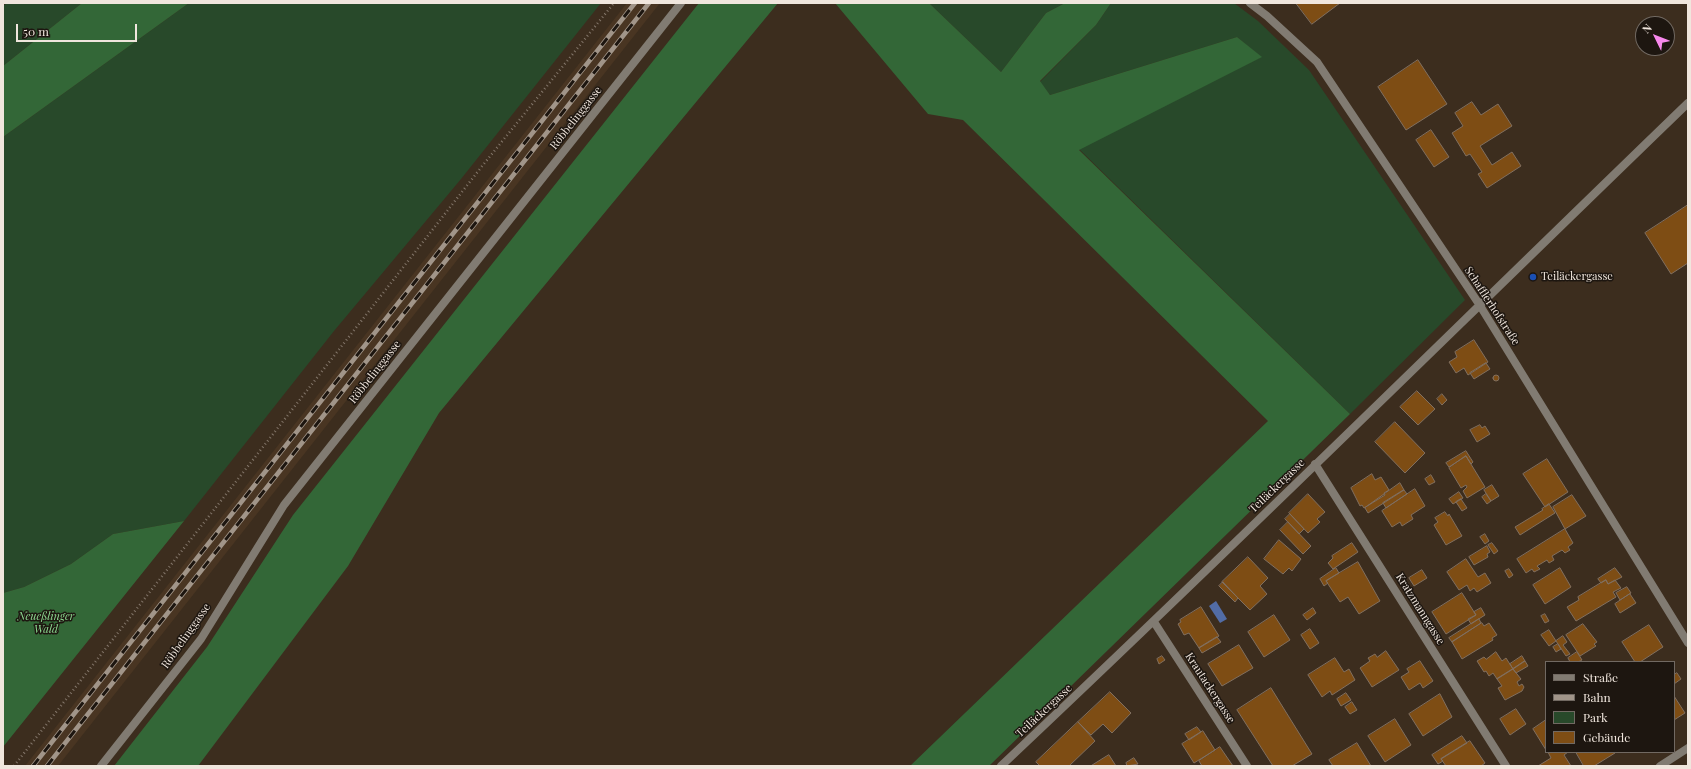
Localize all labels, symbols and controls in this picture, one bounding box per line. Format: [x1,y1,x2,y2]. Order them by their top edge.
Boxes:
scale bar [18,16,139,42]
north arrow [1635,16,1675,56]
text: N [1638,20,1655,36]
text: 50 m [23,23,49,39]
street label: Röbbelinggasse [547,84,605,152]
street label: Schafflerhofstraße [1462,264,1522,348]
place label: Teiläckergasse [1541,270,1613,284]
marker: Teiläckergasse [1528,272,1538,282]
street label: Röbbelinggasse [346,338,404,406]
street label: Teiläckergasse [1247,456,1307,516]
street label: Kratzmanngasse [1393,571,1447,647]
street label: Röbbelinggasse [159,601,213,671]
park label: Neueßlinger Wald [18,610,74,636]
street label: Krautackergasse [1182,650,1238,726]
legend [1545,661,1675,753]
text: Straße [1583,669,1618,685]
street label: Teiläckergasse [1013,682,1075,740]
text: Bahn [1583,689,1611,705]
text: Park [1583,709,1608,725]
text: Gebäude [1583,729,1630,745]

